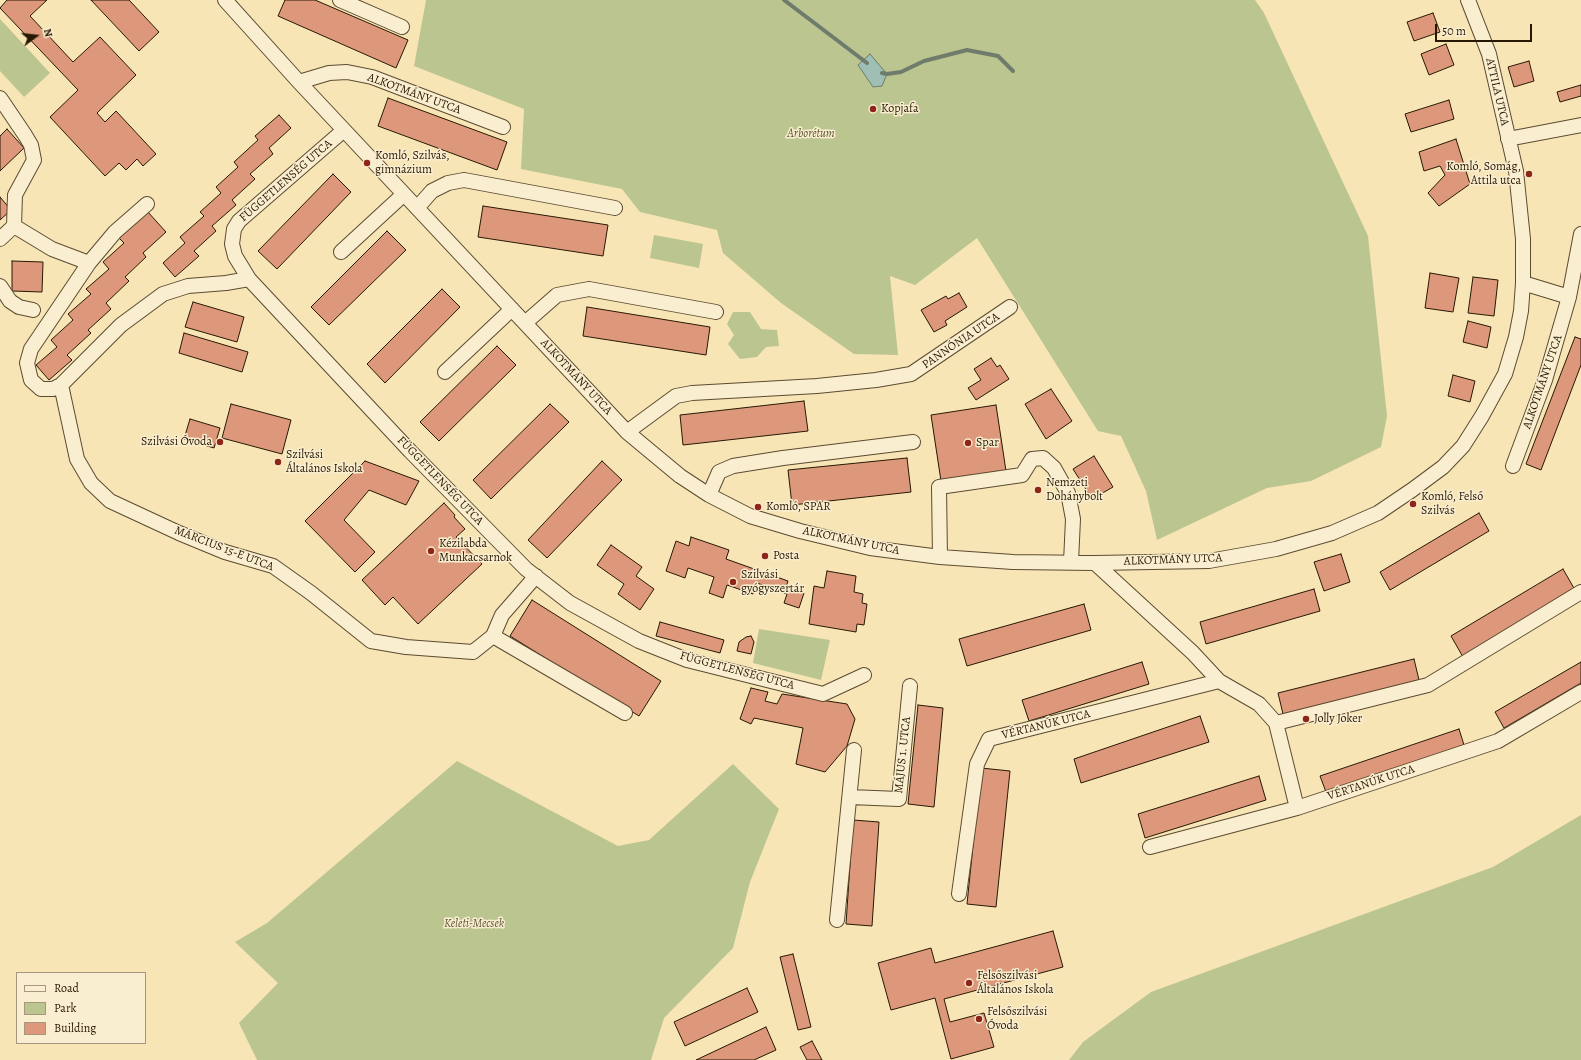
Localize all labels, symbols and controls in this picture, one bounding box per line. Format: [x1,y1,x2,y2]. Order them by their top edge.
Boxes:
north arrow [16,16,56,56]
scale bar [1437,16,1534,42]
text: 50 m [1442,23,1466,39]
text: N [40,27,56,39]
street label: ATTILA UTCA [1482,57,1512,127]
street label: ALKOTMÁNY UTCA [365,70,463,118]
place label: Kopjafa [881,102,919,116]
marker: Kopjafa [868,104,878,114]
park label: Arborétum [787,127,835,141]
street label: FÜGGETLENSÉG UTCA [237,137,335,225]
place label: Komló, Szilvás, gimnázium [375,149,450,177]
marker: Komló, Szilvás, gimnázium [362,158,372,168]
place label: Komló, Somág, Attila utca [1446,160,1521,188]
marker: Komló, Somág, Attila utca [1524,169,1534,179]
street label: PANNÓNIA UTCA [920,310,1002,372]
street label: ALKOTMÁNY UTCA [1520,333,1566,431]
street label: ALKOTMÁNY UTCA [537,336,615,418]
street label: FÜGGETLENSÉG UTCA [394,433,486,529]
place label: Szilvási Óvoda [141,435,212,449]
place label: Spar [976,436,999,450]
marker: Szilvási Óvoda [215,437,225,447]
marker: Spar [963,438,973,448]
place label: Szilvási Általános Iskola [286,448,363,476]
marker: Szilvási Általános Iskola [273,457,283,467]
place label: Nemzeti Dohánybolt [1046,476,1103,504]
marker: Nemzeti Dohánybolt [1033,485,1043,495]
place label: Komló, Felső Szilvás [1421,490,1483,518]
marker: Komló, Felső Szilvás [1408,499,1418,509]
place label: Komló, SPAR [766,500,830,514]
marker: Komló, SPAR [753,502,763,512]
street label: MÁRCIUS 15-E UTCA [172,523,276,575]
street label: ALKOTMÁNY UTCA [801,524,901,558]
place label: Kézilabda Munkacsarnok [439,537,512,565]
marker: Kézilabda Munkacsarnok [426,546,436,556]
place label: Posta [773,549,799,563]
marker: Posta [760,551,770,561]
street label: ALKOTMÁNY UTCA [1123,551,1223,569]
place label: Szilvási gyógyszertár [741,568,804,596]
marker: Szilvási gyógyszertár [728,577,738,587]
street label: FÜGGETLENSÉG UTCA [678,649,796,693]
street label: VÉRTANÚK UTCA [1000,707,1092,743]
place label: Jolly Joker [1314,712,1362,726]
marker: Jolly Joker [1301,714,1311,724]
street label: MÁJUS 1. UTCA [892,716,914,794]
street label: VÉRTANÚK UTCA [1326,762,1416,804]
park label: Keleti-Mecsek [444,917,504,931]
place label: Felsőszilvási Általános Iskola [977,969,1054,997]
legend [16,972,146,1044]
marker: Felsőszilvási Általános Iskola [964,978,974,988]
text: Road [54,980,79,996]
text: Park [54,1000,77,1016]
place label: Felsőszilvási Óvoda [987,1005,1047,1033]
marker: Felsőszilvási Óvoda [974,1014,984,1024]
text: Building [54,1020,96,1036]

